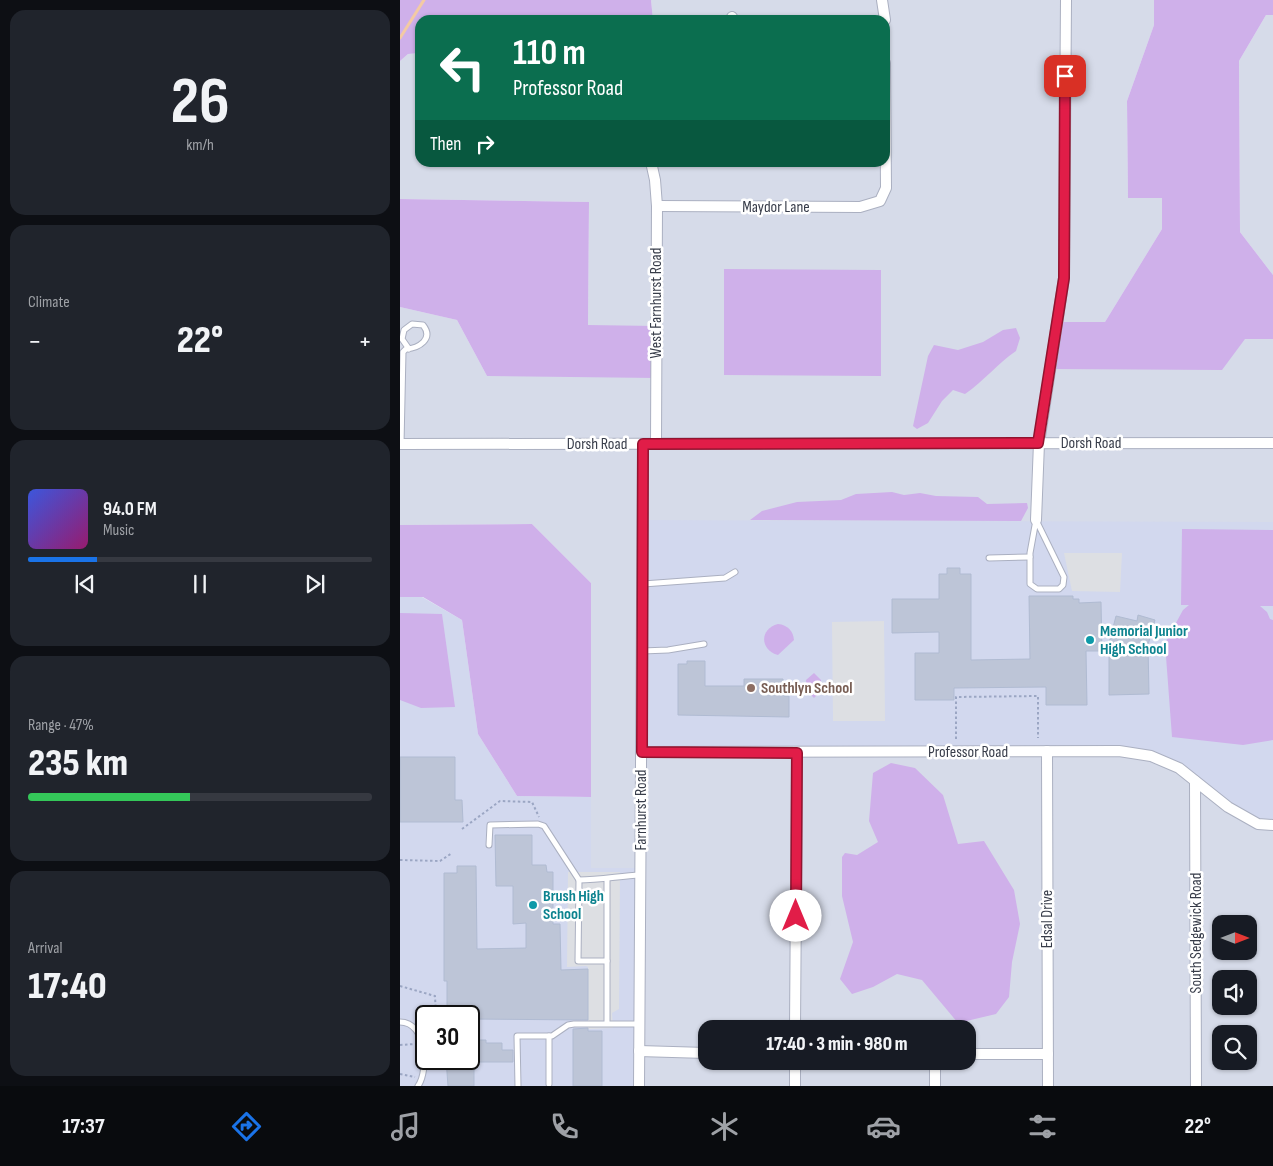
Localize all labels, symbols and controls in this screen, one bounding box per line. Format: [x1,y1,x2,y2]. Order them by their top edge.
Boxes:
text: 110 m [513,32,586,75]
icon: left [430,35,495,100]
pin [1044,55,1086,97]
icon: arrive [1051,62,1079,90]
text: 26 [170,64,230,142]
text: Professor Road [513,75,623,102]
icon: right [471,130,499,158]
text: Then [430,133,461,156]
text: km/h [186,136,214,155]
street label: Maydor Lane [742,198,810,217]
street label: West Farnhurst Road [647,248,666,358]
text: Climate [28,293,70,312]
text: 22° [177,318,223,363]
text: − [28,325,42,358]
text: + [358,325,372,358]
street label: Dorsh Road [1061,434,1121,453]
street label: Dorsh Road [567,435,627,454]
text: 94.0 FM [103,498,157,521]
text: Music [103,521,134,540]
icon: previous [71,570,99,598]
icon: pause [186,570,214,598]
icon: next [301,570,329,598]
place label: Memorial Junior High School [1100,622,1188,659]
marker: Memorial Junior High School [1084,634,1096,646]
place label: Southlyn School [761,679,852,698]
marker: Southlyn School [745,682,757,694]
text: Range · 47% [28,716,94,735]
text: 235 km [28,741,128,786]
street label: Professor Road [928,743,1008,762]
street label: Farnhurst Road [632,769,651,851]
street label: South Sedgewick Road [1187,873,1206,993]
place label: Brush High School [543,887,604,924]
position arrow [769,889,821,941]
street label: Edsal Drive [1038,890,1057,948]
marker: Brush High School [527,899,539,911]
north arrow [1212,915,1258,960]
map controls [1212,915,1257,1070]
text: Arrival [28,939,62,958]
text: 17:40 [28,964,107,1009]
button: sound [1212,970,1257,1015]
speed limit sign: 30 [415,1005,480,1070]
button: search [1212,1025,1257,1070]
text: 17:40 · 3 min · 980 m [766,1033,908,1056]
icon: directions [229,1109,264,1144]
icon: music [388,1109,423,1144]
icon: phone [547,1109,582,1144]
icon: climate [707,1109,742,1144]
icon: car [866,1109,901,1144]
icon: filters [1025,1109,1060,1144]
text: 17:37 [62,1113,104,1140]
text: 22° [1185,1113,1211,1140]

